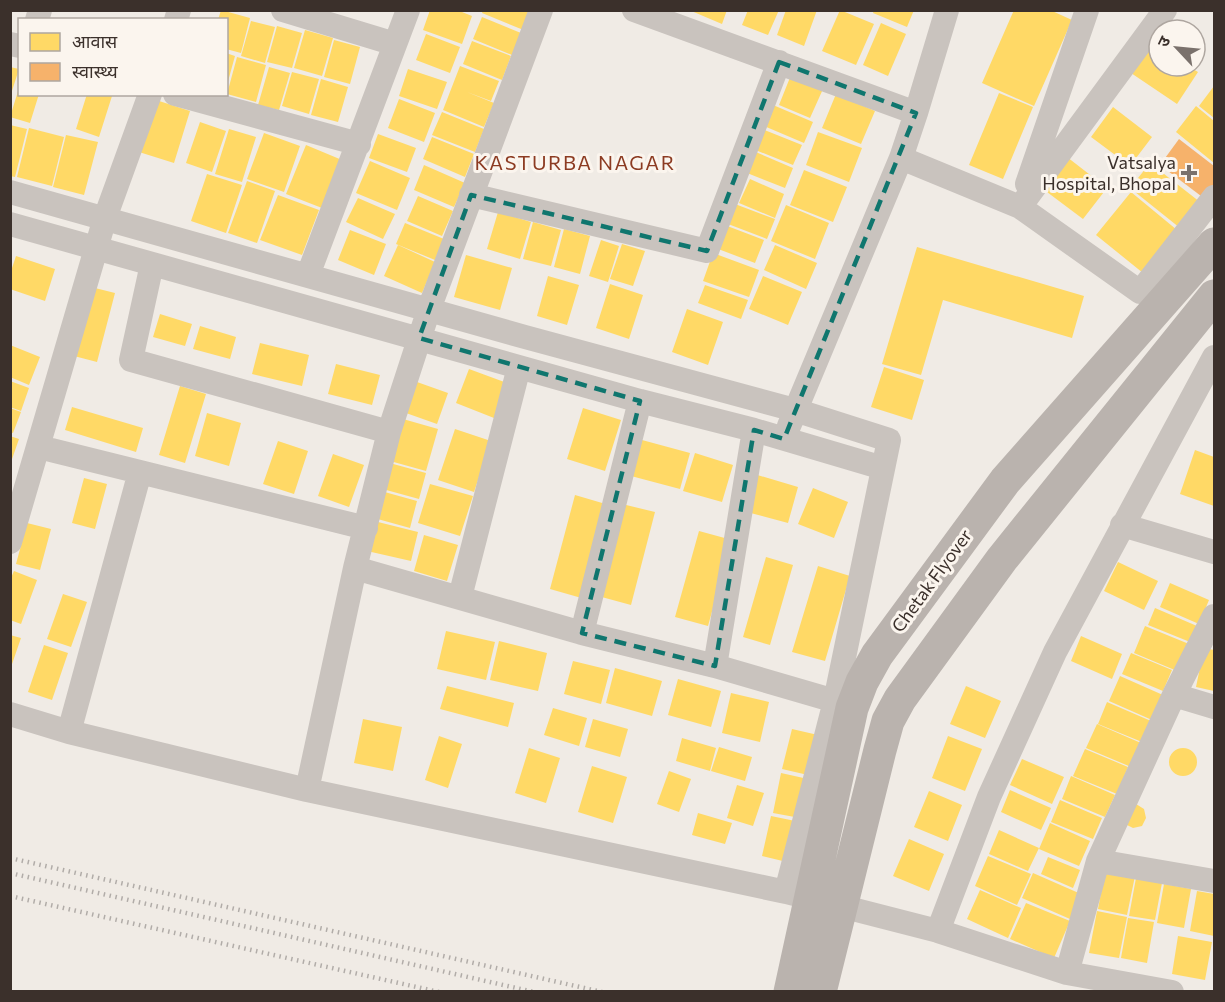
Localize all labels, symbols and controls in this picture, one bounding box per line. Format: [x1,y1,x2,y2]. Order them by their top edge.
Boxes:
legend [18,18,228,96]
north arrow [1147,18,1207,78]
text: आवास [72,30,118,52]
text: उ [1152,32,1174,50]
text: स्वास्थ्य [72,60,118,82]
district label: KASTURBA NAGAR [474,150,676,174]
place label: Vatsalya Hospital, Bhopal [1042,151,1176,194]
marker: Vatsalya Hospital, Bhopal [1180,164,1198,182]
street label: Chetak Flyover [886,525,976,636]

